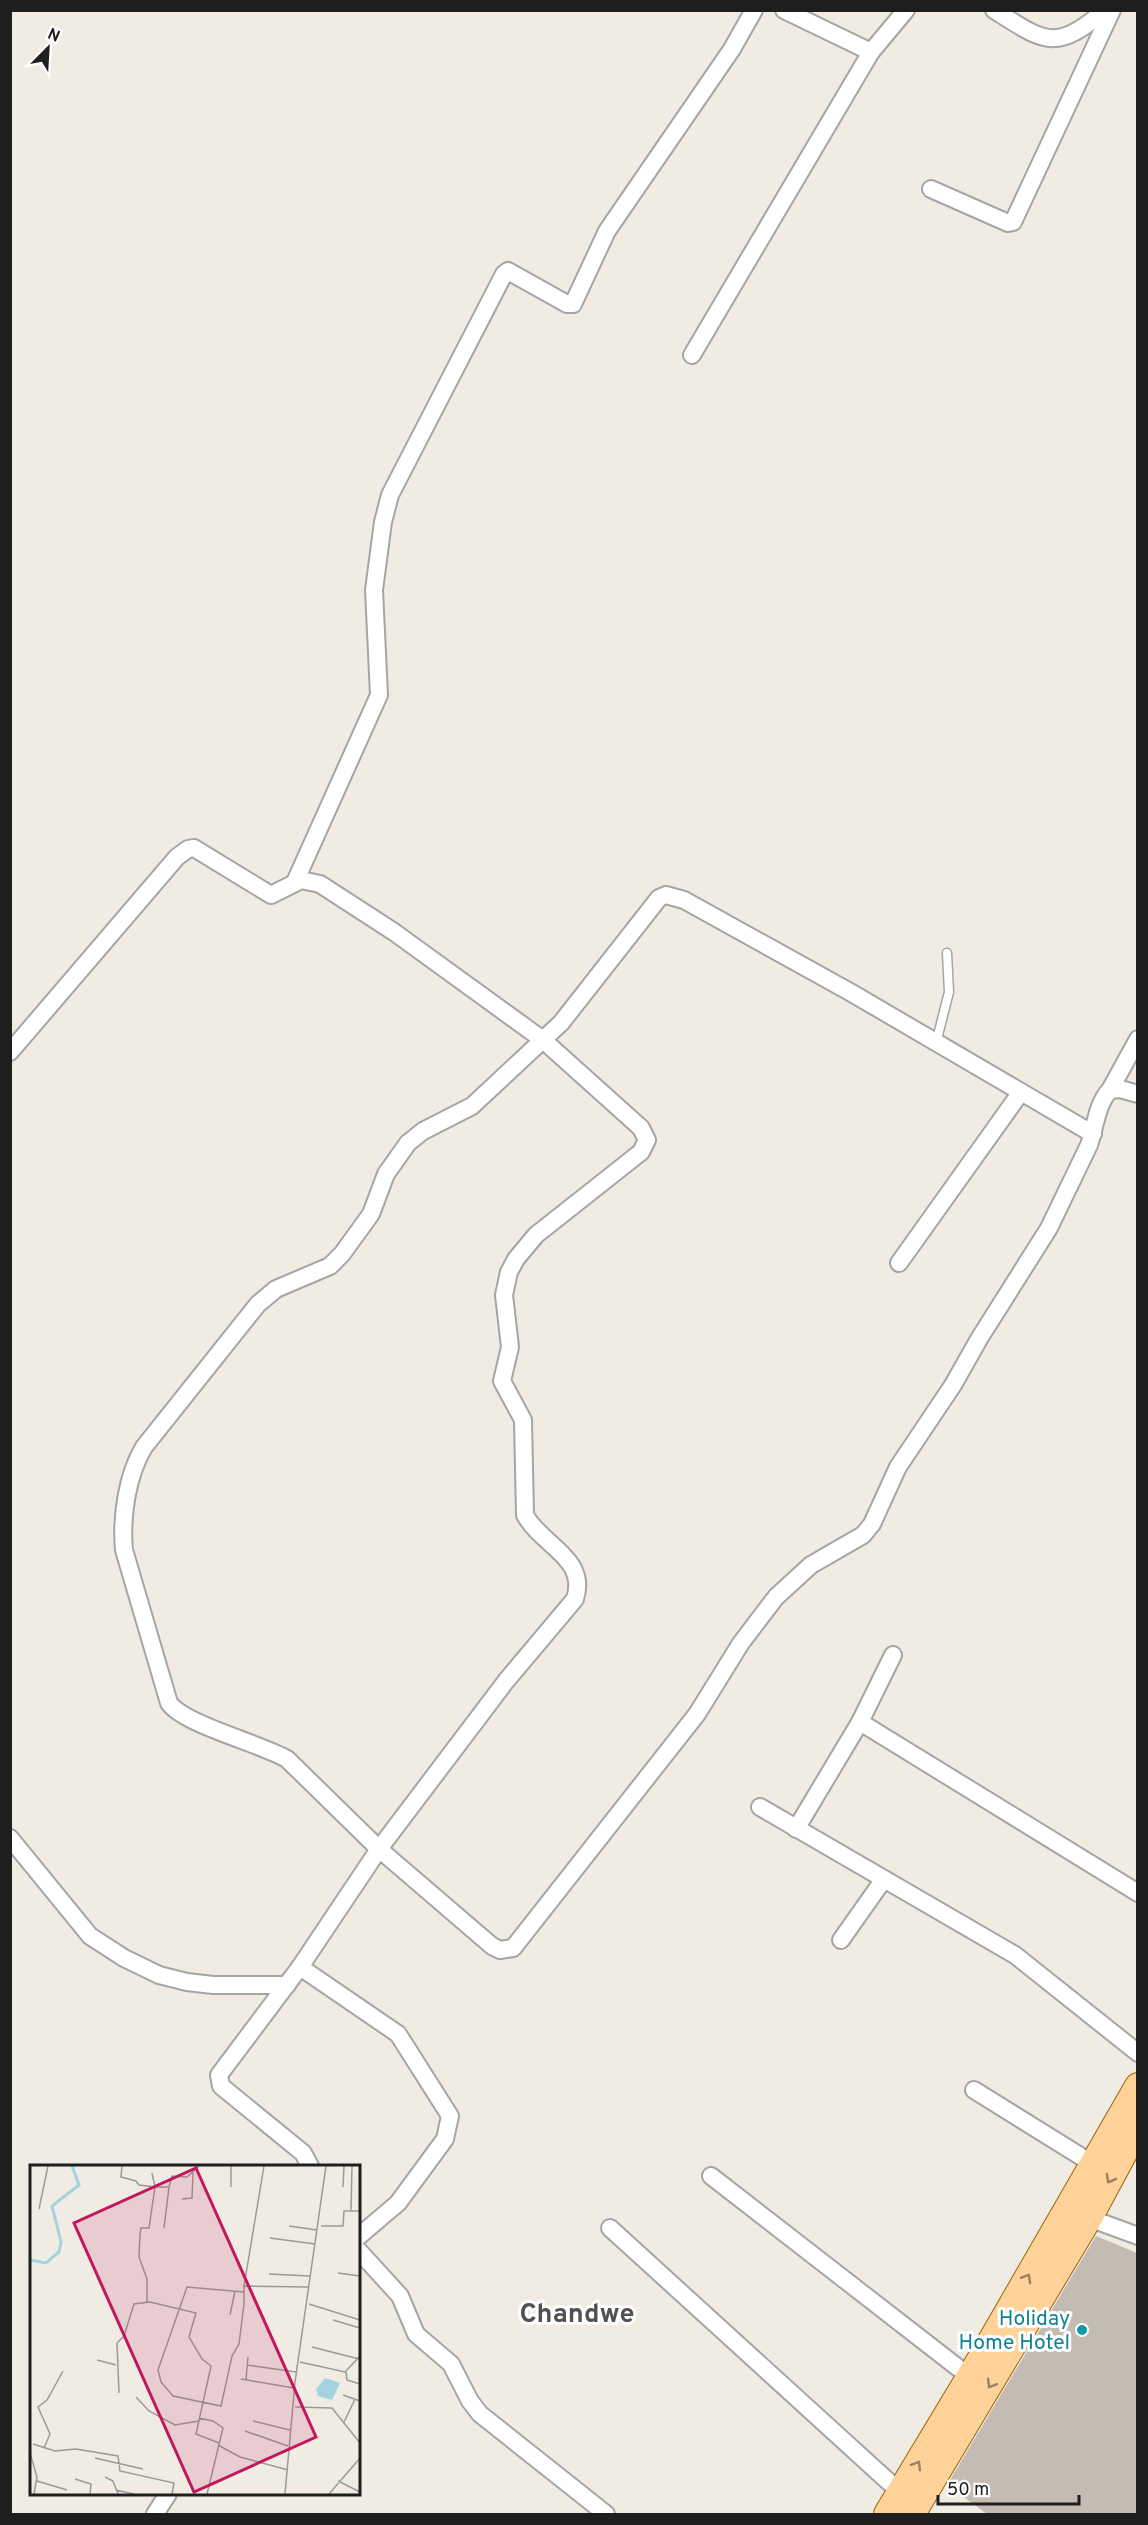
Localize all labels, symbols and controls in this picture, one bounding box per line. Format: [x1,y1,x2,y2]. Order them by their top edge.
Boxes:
north arrow [18,18,78,78]
text: N [44,25,63,48]
inset map [30,2165,360,2495]
one-way arrow [1106,2172,1117,2183]
one-way arrow [1019,2274,1031,2284]
district label: Chandwe [519,2298,635,2332]
place label: Holiday Home Hotel [959,2306,1070,2357]
marker: Holiday Home Hotel [1075,2323,1089,2337]
one-way arrow [987,2378,998,2388]
one-way arrow [910,2461,922,2471]
scale bar [938,2468,1079,2506]
text: 50 m [947,2479,989,2502]

